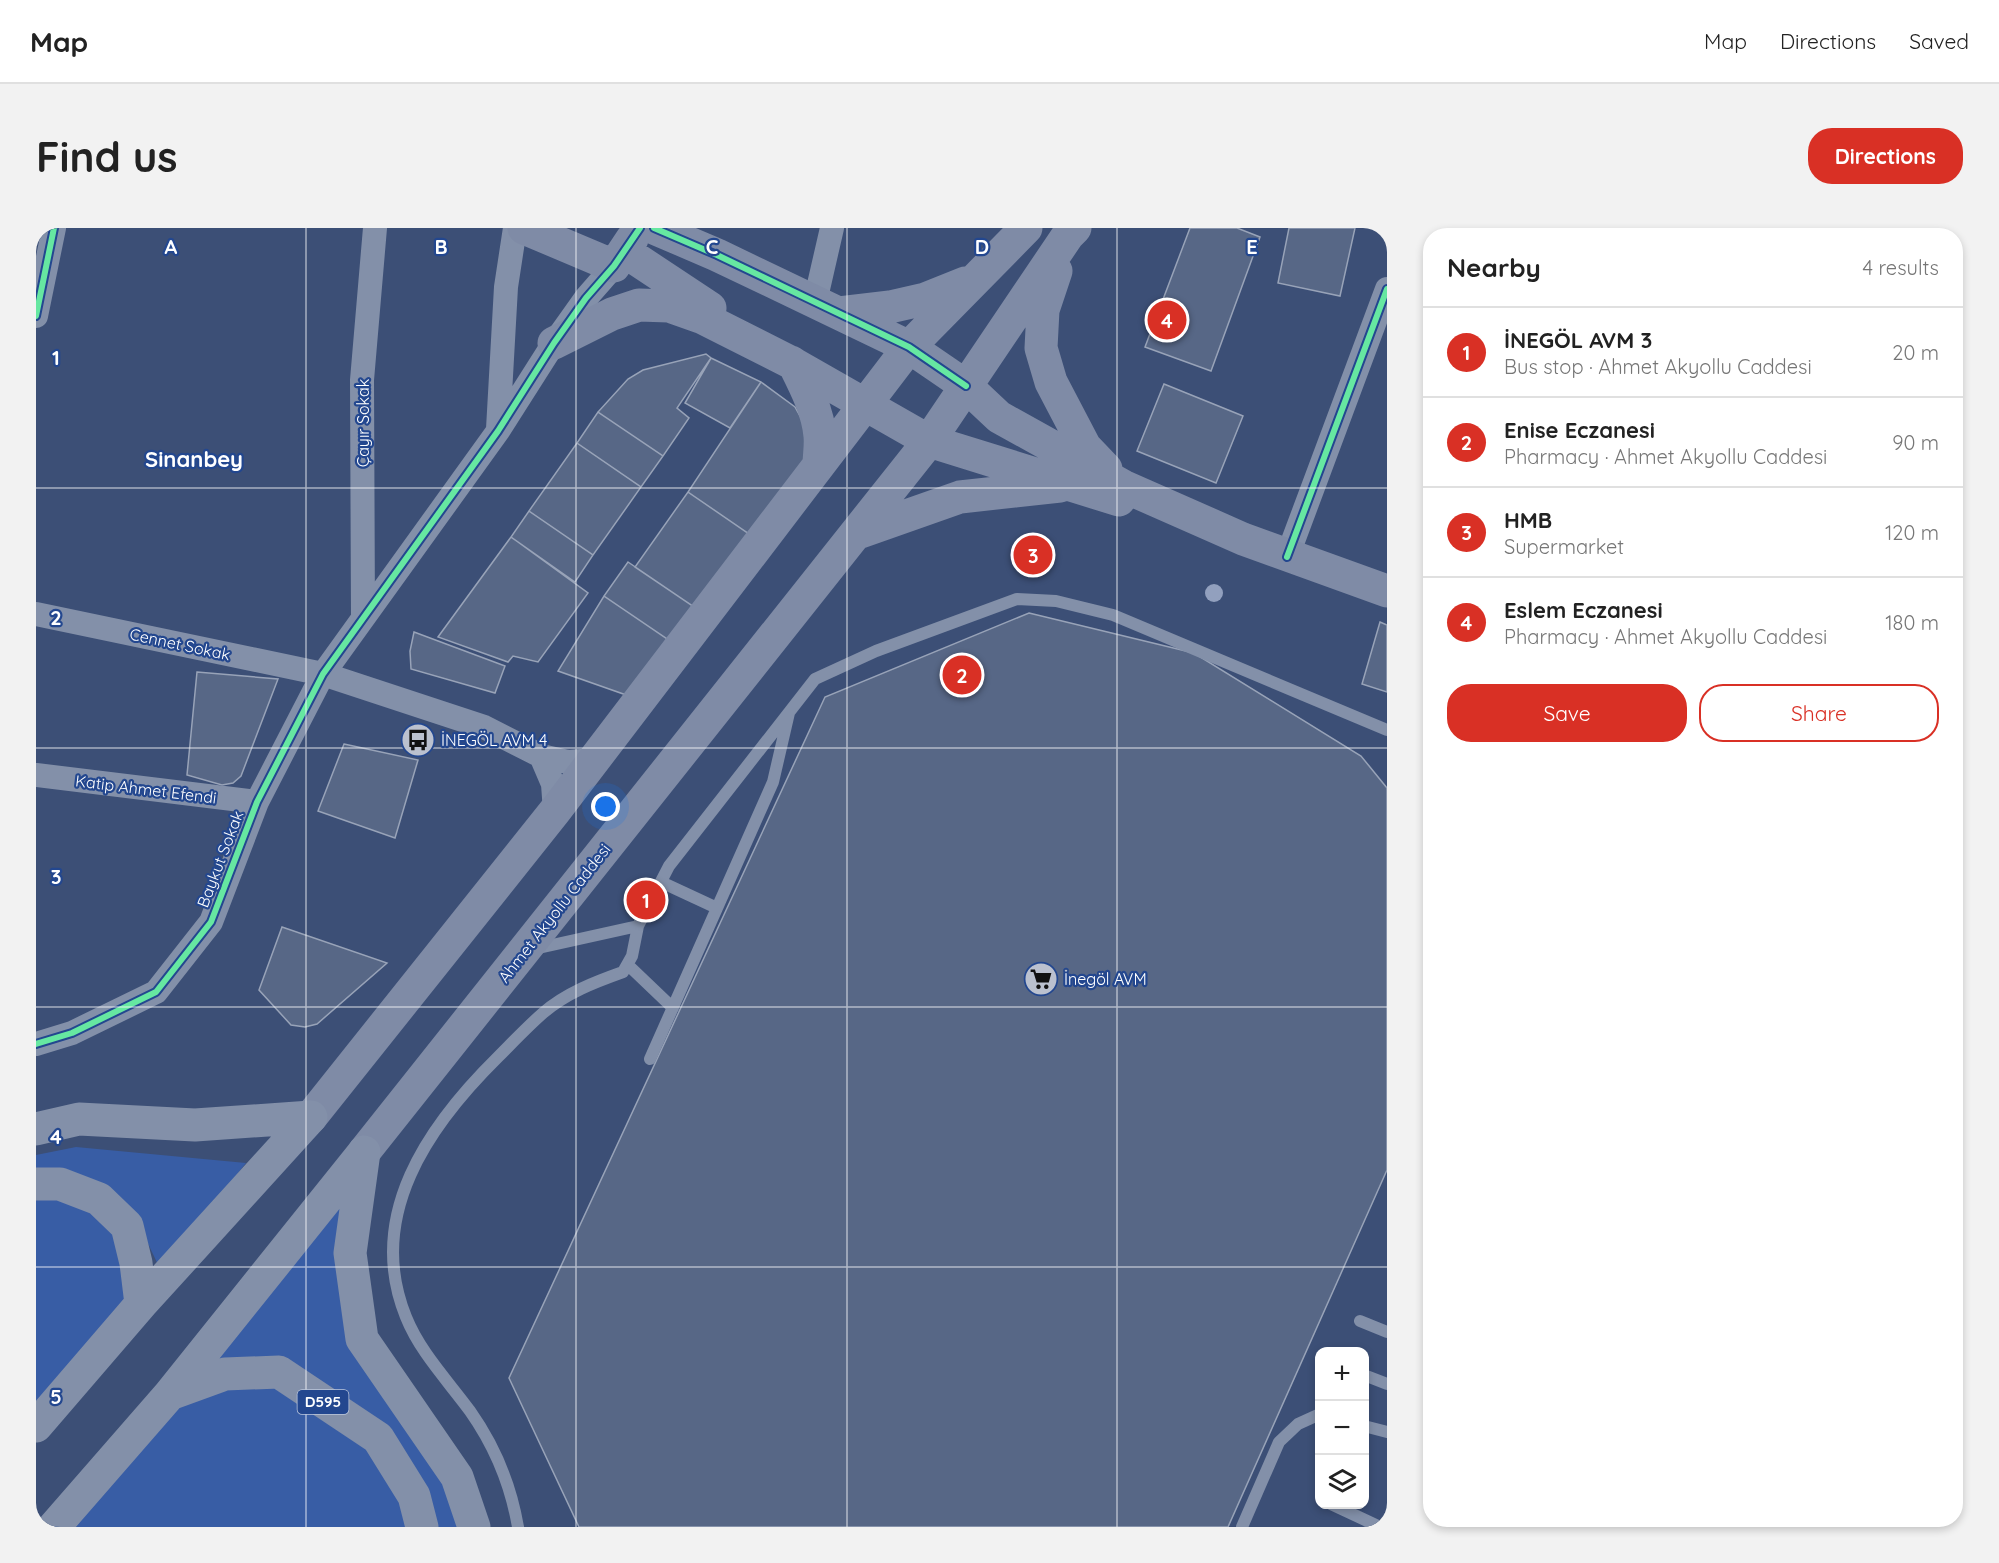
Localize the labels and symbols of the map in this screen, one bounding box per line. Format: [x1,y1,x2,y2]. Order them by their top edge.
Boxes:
text: A [165,234,178,259]
text: B [434,234,448,259]
text: C [706,234,719,259]
text: D [975,234,989,259]
text: E [1246,234,1258,259]
pin: 4 [1148,298,1186,343]
text: 1 [52,345,60,370]
street label: Çayır Sokak [353,379,373,467]
district label: Sinanbey [145,445,243,473]
pin: 3 [1014,532,1052,578]
text: 2 [50,605,62,630]
street label: Cennet Sokak [128,624,232,664]
pin: 2 [942,652,982,698]
bus stop icon: İNEGÖL AVM 4 [400,722,436,758]
place label: İNEGÖL AVM 4 [441,730,548,750]
street label: Katip Ahmet Efendi [74,770,218,808]
your location [591,792,620,821]
street label: Baykut Sokak [192,808,248,910]
street label: Ahmet Akyollu Caddesi [494,840,614,986]
text: 3 [51,864,61,889]
pin: 1 [626,878,666,922]
supermarket icon: İnegöl AVM [1023,961,1059,997]
place label: İnegöl AVM [1064,969,1147,989]
text: 4 [50,1124,62,1149]
text: 5 [50,1384,62,1409]
road number: D595 [298,1390,348,1414]

